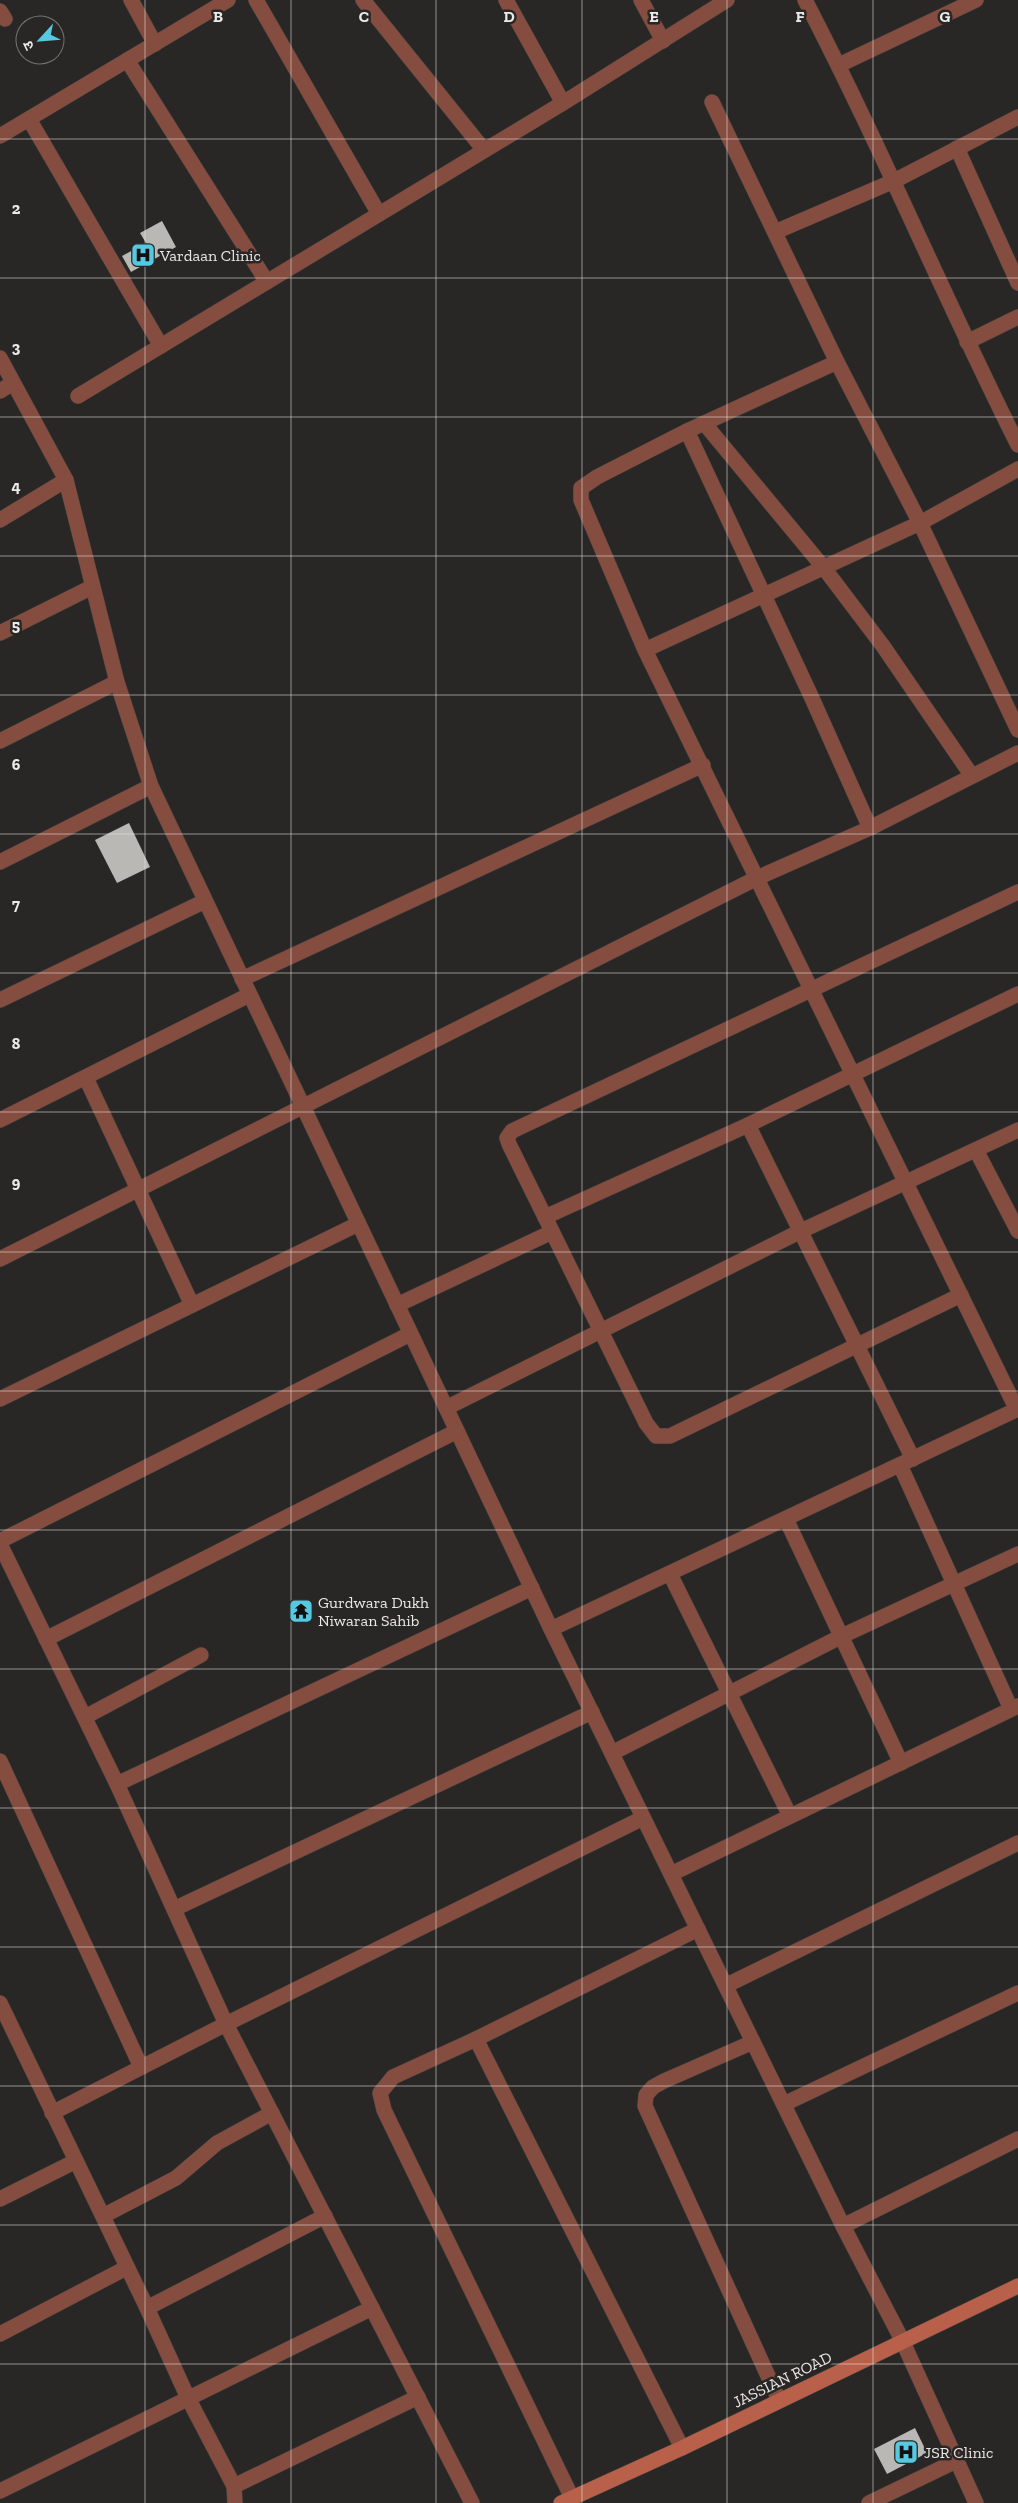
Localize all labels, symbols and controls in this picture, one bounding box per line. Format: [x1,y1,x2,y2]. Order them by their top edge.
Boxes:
text: B [213,7,223,26]
text: C [359,7,369,26]
text: D [503,7,515,26]
text: E [649,7,659,26]
text: F [795,7,805,26]
text: G [940,7,951,26]
north arrow [15,15,65,65]
text: उ [19,37,38,53]
text: 2 [12,199,21,218]
hospital icon: Vardaan Clinic [130,242,156,268]
place label: Vardaan Clinic [159,246,261,265]
text: 3 [12,338,21,357]
text: 4 [11,477,21,496]
text: 5 [12,616,20,635]
text: 6 [12,755,21,774]
text: 7 [12,895,20,914]
text: 8 [12,1034,21,1053]
text: 9 [12,1173,21,1192]
place label: Gurdwara Dukh Niwaran Sahib [318,1593,429,1630]
temple icon: Gurdwara Dukh Niwaran Sahib [288,1598,314,1624]
street label: JASSIAN ROAD [730,2347,835,2412]
hospital icon: JSR Clinic [893,2439,919,2465]
place label: JSR Clinic [924,2443,993,2462]

